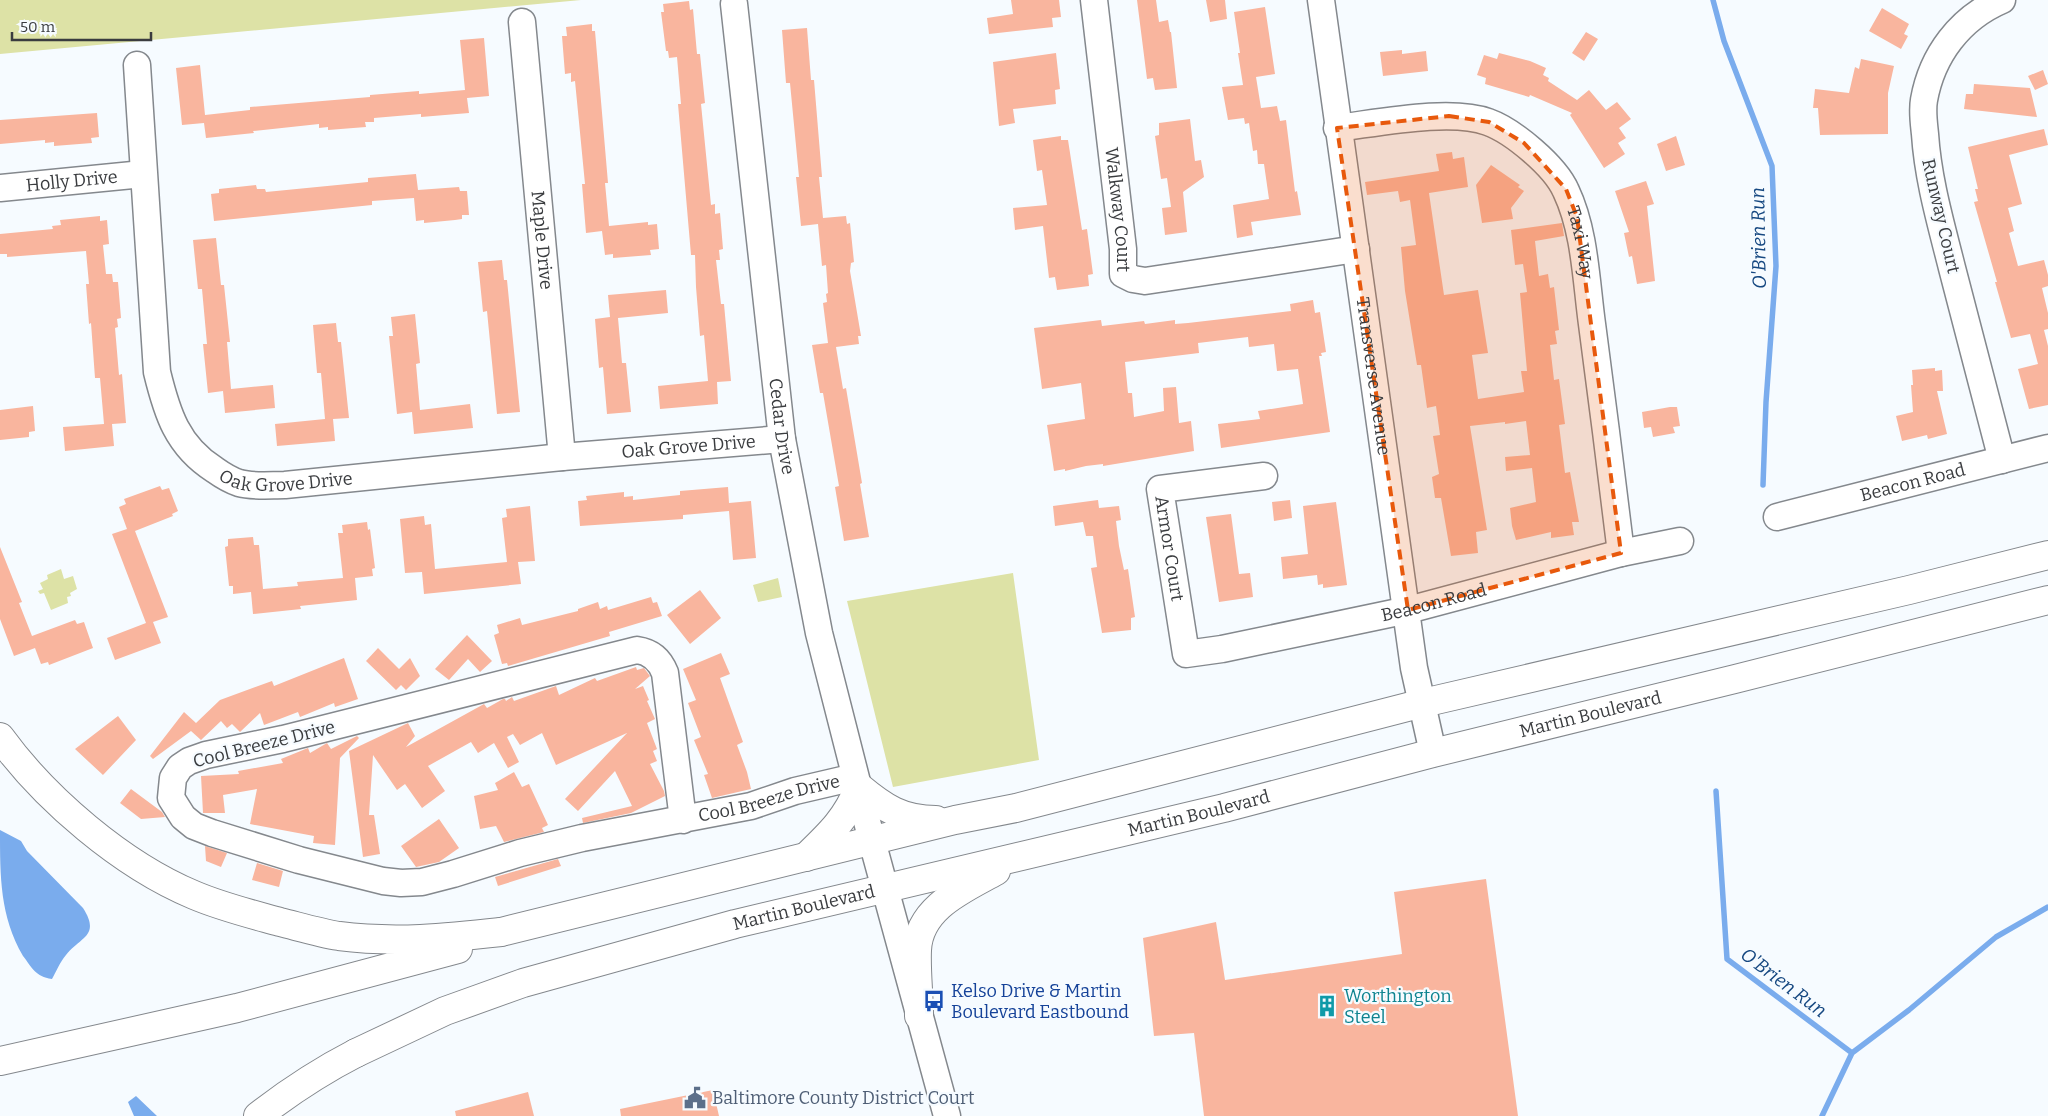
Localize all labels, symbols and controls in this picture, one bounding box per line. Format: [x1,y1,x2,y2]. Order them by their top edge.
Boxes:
scale bar [12,10,151,42]
text: 50 m [20,18,56,36]
street label: Walkway Court [1100,146,1134,273]
street label: Runway Court [1917,156,1965,276]
street label: Holly Drive [25,166,119,196]
water label: O'Brien Run [1746,187,1771,289]
street label: Maple Drive [527,190,558,291]
street label: Taxi Way [1562,203,1598,281]
street label: Transverse Avenue [1352,296,1395,457]
street label: Cedar Drive [764,377,800,476]
street label: Oak Grove Drive [621,430,757,463]
street label: Beacon Road [1858,458,1968,506]
street label: Oak Grove Drive [215,464,354,497]
street label: Armor Court [1150,494,1189,603]
street label: Beacon Road [1379,578,1489,626]
street label: Martin Boulevard [1517,686,1664,742]
street label: Cool Breeze Drive [191,716,337,772]
street label: Cool Breeze Drive [696,770,842,827]
street label: Martin Boulevard [1126,785,1272,841]
street label: Martin Boulevard [730,880,877,935]
water label: O'Brien Run [1736,943,1831,1022]
place label: Kelso Drive & Martin Boulevard Eastbound [951,980,1129,1023]
place label: Worthington Steel [1344,985,1452,1028]
bus stop icon: Kelso Drive & Martin Boulevard Eastbound [921,988,947,1014]
building icon: Worthington Steel [1314,993,1340,1019]
public building icon: Baltimore County District Court [682,1085,708,1111]
place label: Baltimore County District Court [712,1087,975,1109]

